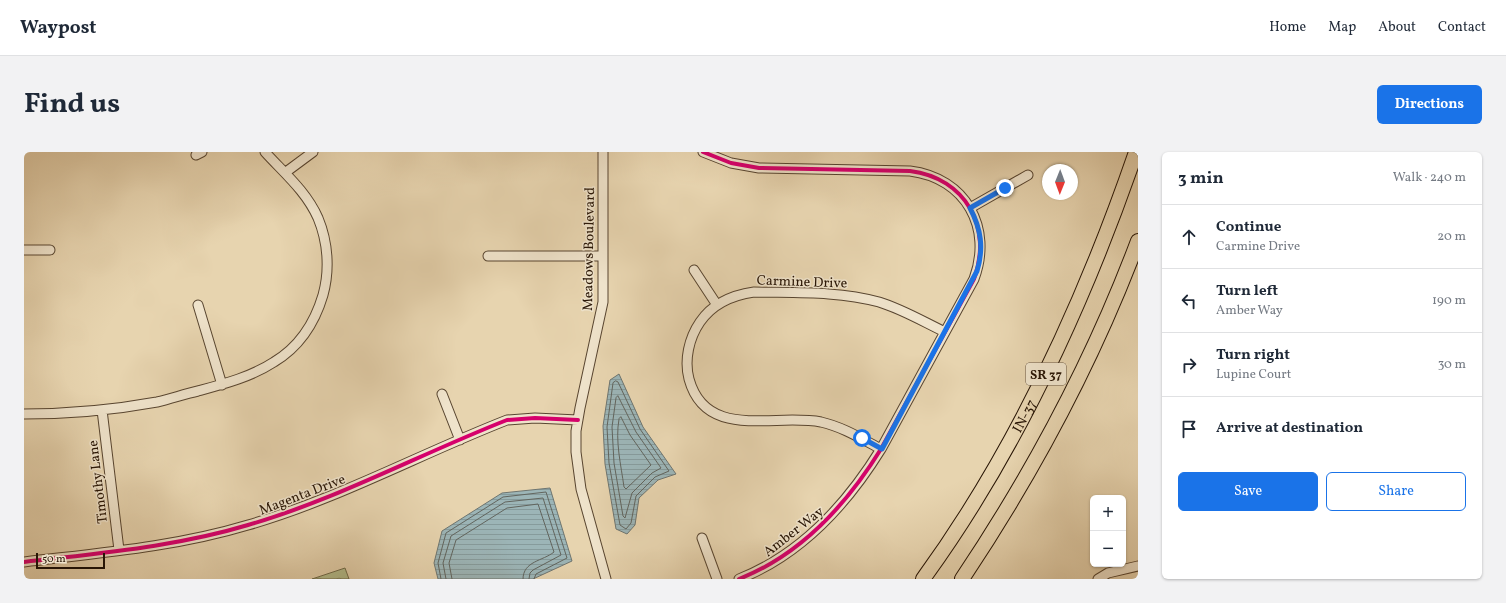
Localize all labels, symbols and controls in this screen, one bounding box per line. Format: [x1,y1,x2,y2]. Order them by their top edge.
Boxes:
text: Waypost [20,15,96,41]
text: Home [1269,18,1306,37]
text: Map [1328,18,1356,37]
text: About [1378,18,1416,37]
text: Contact [1438,18,1486,37]
text: Find us [24,85,120,124]
button: Directions [1377,85,1482,124]
north arrow [1042,164,1078,200]
text: 3 min [1178,167,1224,190]
text: Walk · 240 m [1393,169,1466,187]
route end [996,179,1014,197]
street label: Meadows Boulevard [579,187,600,311]
text: Continue [1216,217,1281,238]
icon: ahead [1178,226,1200,248]
text: 20 m [1437,228,1466,246]
text: Carmine Drive [1216,238,1300,256]
street label: Carmine Drive [756,271,848,294]
text: Turn left [1216,281,1278,302]
icon: left [1178,290,1200,312]
text: 190 m [1432,292,1466,310]
text: Amber Way [1216,302,1283,320]
text: Turn right [1216,345,1290,366]
icon: right [1178,354,1200,376]
text: 30 m [1438,356,1466,374]
road number: SR 37 [1026,363,1066,385]
text: Lupine Court [1216,366,1291,384]
street label: IN-37 [1009,396,1042,437]
icon: arrive [1178,418,1200,440]
text: Arrive at destination [1216,418,1363,439]
route start [853,429,871,447]
street label: Timothy Lane [84,439,113,525]
street label: Magenta Drive [257,470,349,521]
button: Save [1178,472,1318,511]
button: Share [1326,472,1466,511]
map controls [1090,495,1126,567]
button: + [1090,495,1126,531]
street label: Amber Way [760,502,828,562]
button: − [1090,531,1126,567]
scale bar [36,551,105,570]
text: 50 m [42,552,66,567]

